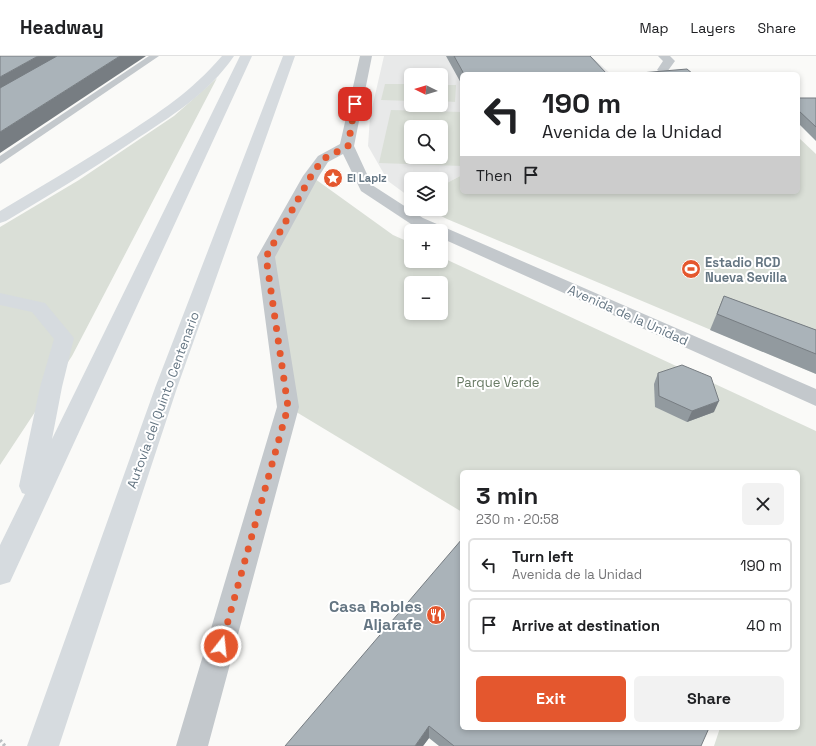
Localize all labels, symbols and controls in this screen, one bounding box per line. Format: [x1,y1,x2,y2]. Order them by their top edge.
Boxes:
text: Headway [20,15,104,40]
text: Map [639,19,669,37]
text: Layers [691,19,735,37]
text: Share [757,19,796,37]
north arrow [404,68,448,112]
map controls [404,68,448,320]
text: 190 m [542,85,621,121]
pin [338,87,372,121]
icon: left [476,88,528,140]
icon: arrive [344,93,366,115]
button: search [404,120,448,164]
text: Avenida de la Unidad [542,120,722,143]
icon: arrive [520,164,542,186]
text: Then [476,166,512,185]
place icon: El Lapiz [322,167,344,189]
place label: El Lapiz [347,171,387,185]
button: layers [404,172,448,216]
button: + [404,224,448,268]
place label: Estadio RCD Nueva Sevilla [705,254,788,286]
sports icon: Estadio RCD Nueva Sevilla [680,258,702,280]
button: − [404,276,448,320]
street label: Avenida de la Unidad [565,281,691,349]
street label: Autovía del Quinto Centenario [123,309,203,491]
park label: Parque Verde [457,374,540,391]
text: 3 min [476,480,538,511]
button: close [742,483,784,525]
text: 230 m · 20:58 [476,511,559,528]
text: Turn left [512,547,574,566]
icon: left [478,554,500,576]
text: 190 m [740,556,782,575]
text: Avenida de la Unidad [512,566,642,583]
place label: Casa Robles Aljarafe [329,596,422,635]
restaurant icon: Casa Robles Aljarafe [425,604,447,626]
icon: arrive [478,614,500,636]
text: Arrive at destination [512,616,660,635]
text: 40 m [746,616,782,635]
position arrow [200,625,242,667]
button: Exit [476,676,626,722]
button: Share [634,676,784,722]

